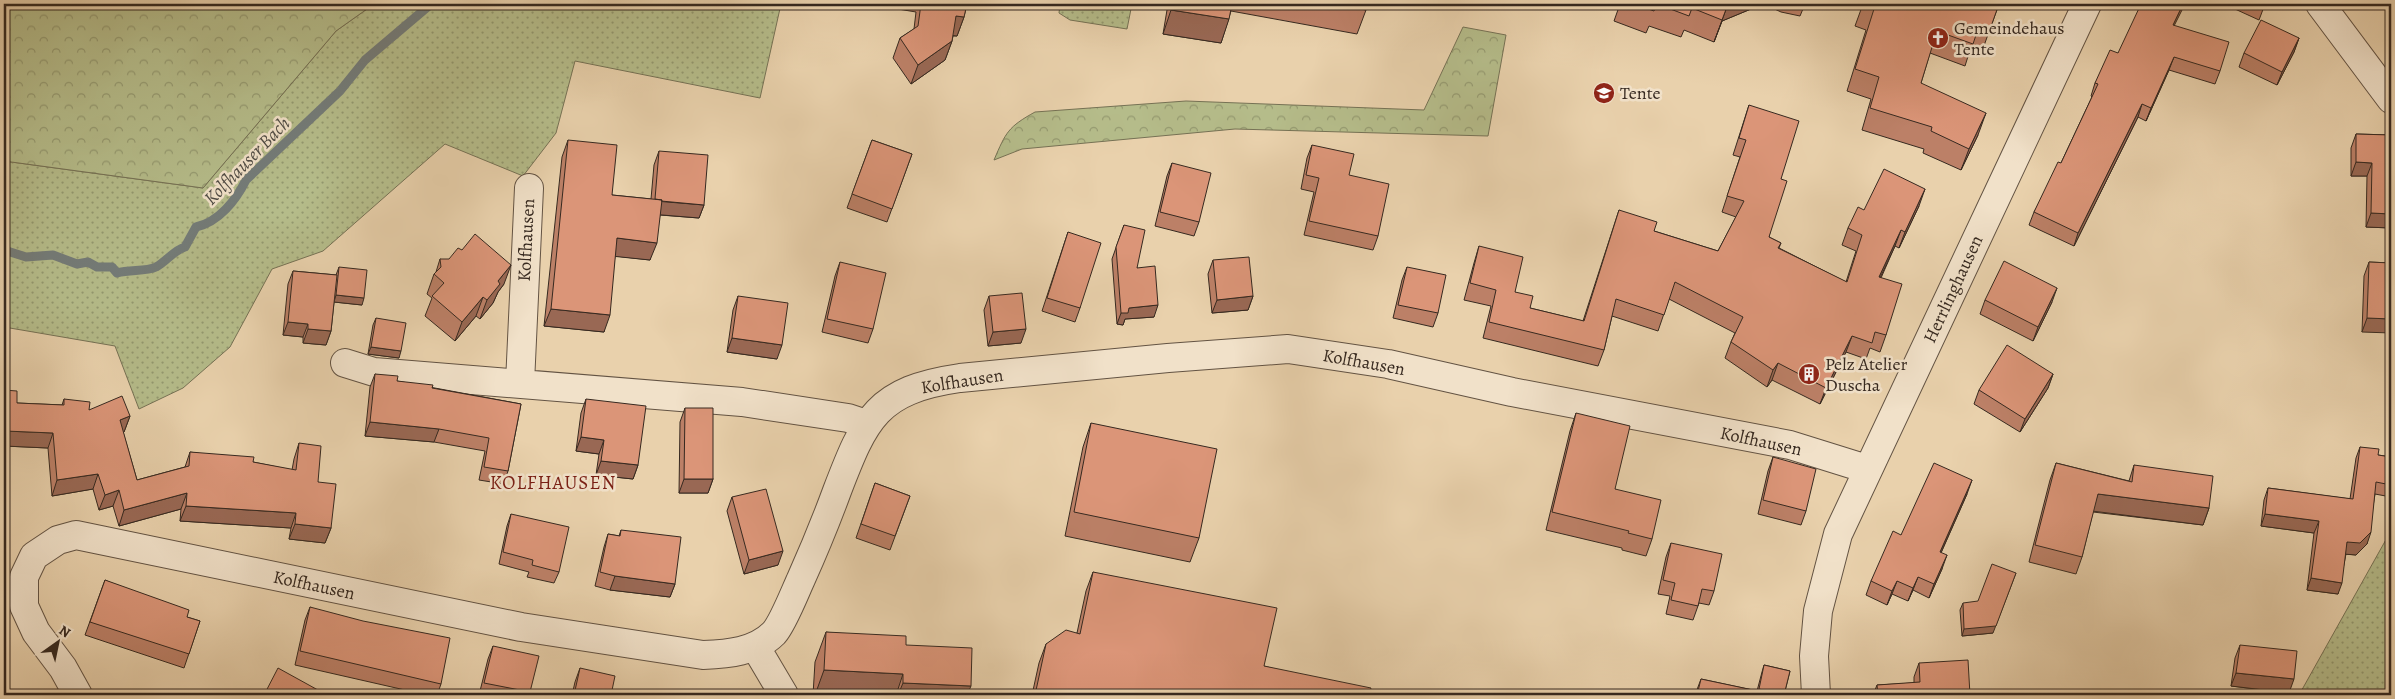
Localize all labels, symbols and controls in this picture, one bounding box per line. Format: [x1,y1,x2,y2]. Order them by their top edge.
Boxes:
place label: Gemeindehaus Tente [1954,16,2064,61]
church icon: Gemeindehaus Tente [1926,26,1950,50]
school or university icon: Tente [1592,81,1616,105]
place label: Tente [1620,81,1661,105]
water label: Kolfhauser Bach [198,111,296,211]
street label: Kolfhausen [512,198,540,282]
street label: Herrlinghausen [1918,231,1989,347]
street label: Kolfhausen [1321,343,1407,381]
place label: Pelz Atelier Duscha [1825,352,1907,397]
building icon: Pelz Atelier Duscha [1797,362,1821,386]
street label: Kolfhausen [919,363,1005,399]
street label: Kolfhausen [1718,421,1804,461]
district label: KOLFHAUSEN [490,470,616,496]
street label: Kolfhausen [271,565,357,605]
north arrow [32,616,82,666]
text: N [55,621,74,642]

